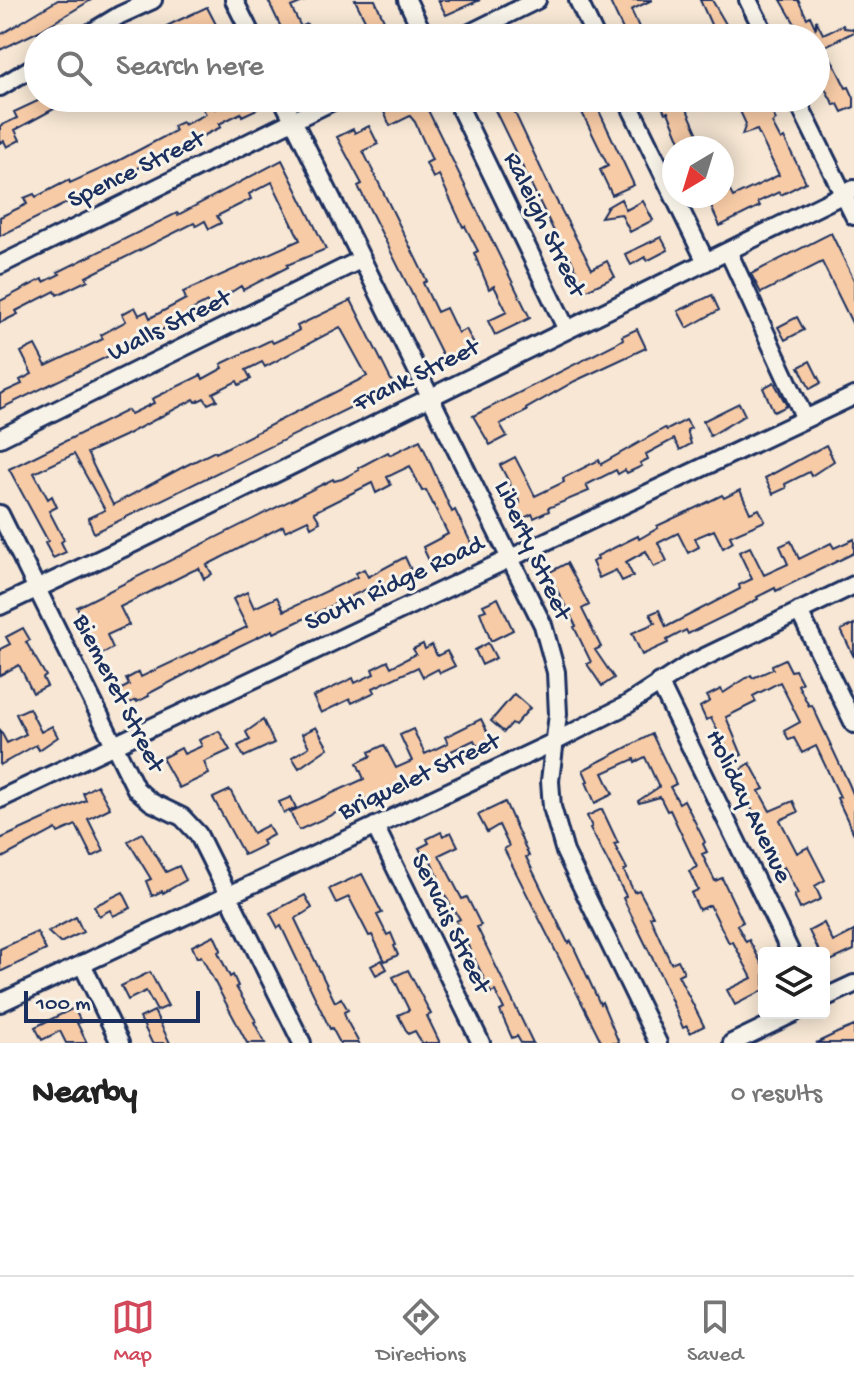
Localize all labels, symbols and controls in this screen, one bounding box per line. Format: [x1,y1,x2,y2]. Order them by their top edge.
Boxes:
search box [24,24,830,112]
icon: search [52,46,96,90]
text: Search here [116,51,264,86]
street label: Spence Street [64,124,213,217]
north arrow [662,136,734,208]
street label: Raleigh Street [495,148,592,305]
street label: Walls Street [103,283,239,370]
street label: Frank Street [348,332,487,421]
street label: Liberty Street [485,476,578,628]
street label: South Ridge Road [300,529,491,640]
street label: Biemeret Street [63,609,171,780]
street label: Holiday Avenue [697,725,798,889]
street label: Briquelet Street [333,726,508,829]
street label: Servais Street [402,849,497,1001]
map controls [758,947,830,1019]
button: layers [758,947,830,1019]
scale bar [24,987,200,1023]
text: 100 m [36,992,91,1018]
text: Nearby [32,1075,137,1115]
text: 0 results [731,1080,822,1111]
tab: Map [111,1295,155,1369]
tab: Directions [376,1295,466,1369]
tab: Saved [687,1295,743,1369]

